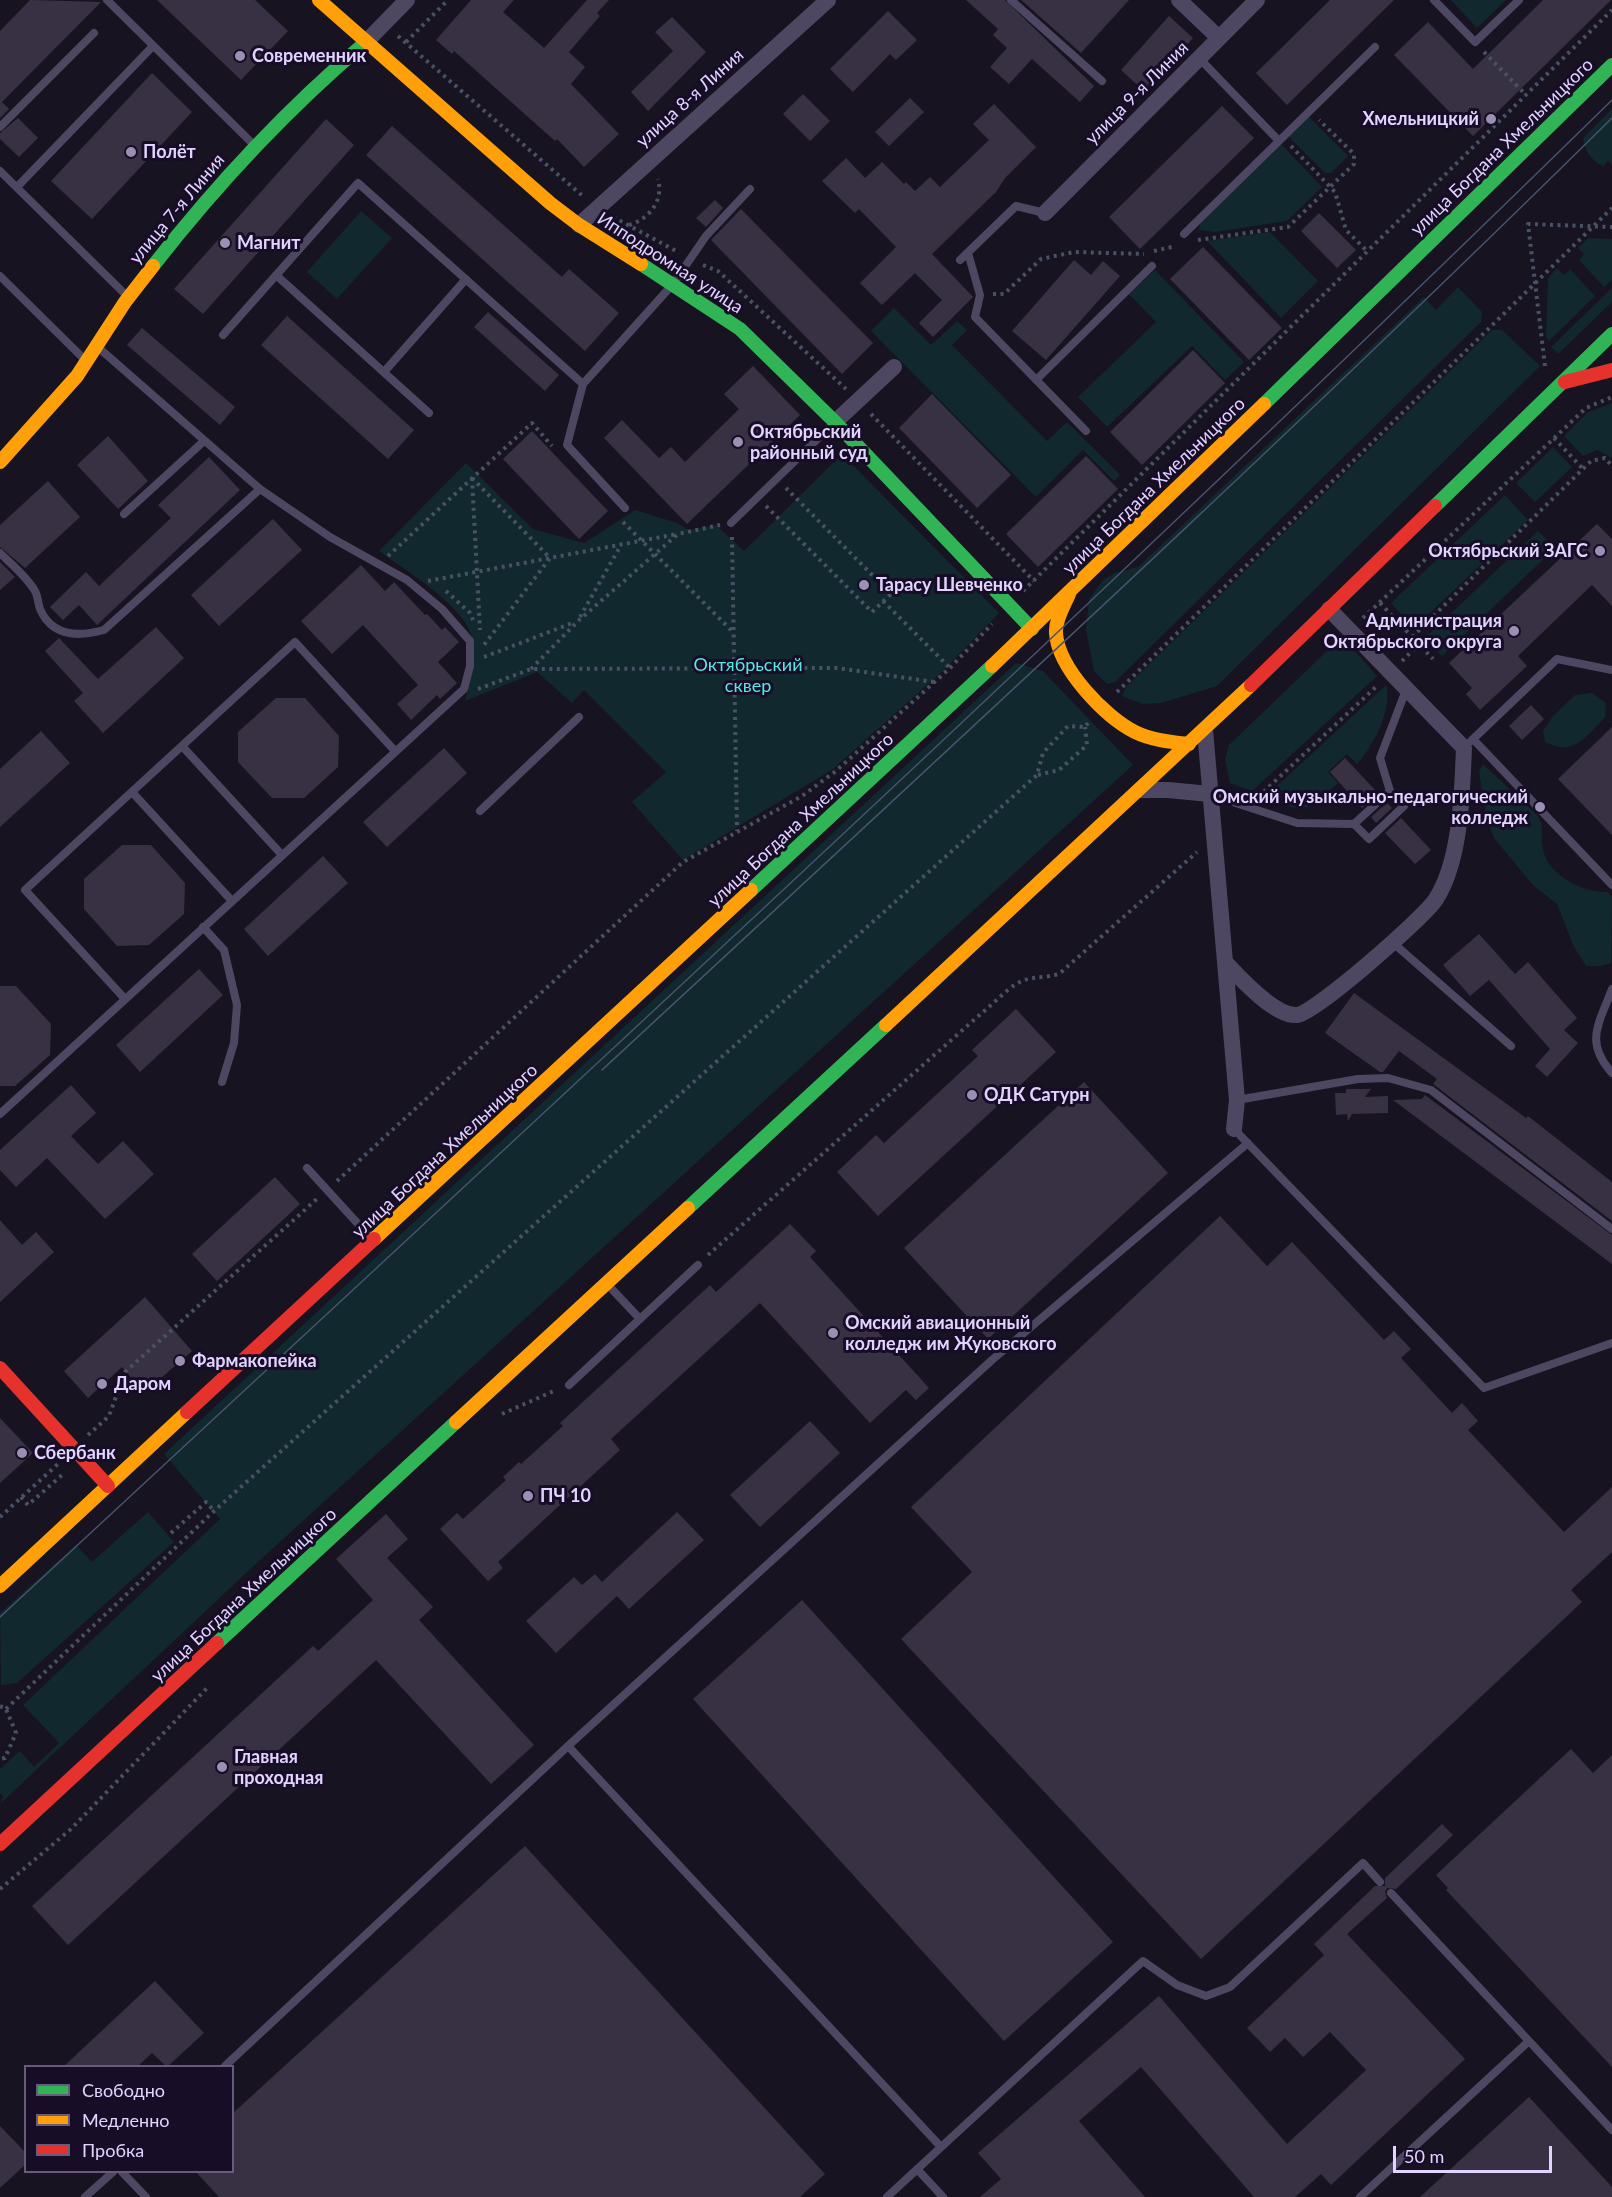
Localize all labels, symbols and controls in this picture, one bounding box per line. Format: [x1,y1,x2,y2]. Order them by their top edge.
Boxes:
street label: улица 9-я Линия [1081,37,1193,149]
street label: улица 8-я Линия [632,44,748,152]
place label: Современник [252,45,366,67]
marker: Современник [233,49,247,63]
street label: улица Богдана Хмельницкого [1406,54,1598,240]
place label: Хмельницкий [1362,108,1479,130]
marker: Хмельницкий [1484,112,1498,126]
place label: Полёт [143,141,196,163]
marker: Полёт [124,145,138,159]
street label: улица 7-я Линия [125,150,229,268]
street label: Ипподромная улица [593,208,747,318]
place label: Магнит [237,232,300,254]
marker: Магнит [218,236,232,250]
street label: улица Богдана Хмельницкого [1058,393,1250,579]
place label: Октябрьский районный суд [750,421,868,464]
marker: Октябрьский районный суд [731,435,745,449]
place label: Октябрьский ЗАГС [1428,540,1588,562]
marker: Октябрьский ЗАГС [1593,544,1607,558]
place label: Тарасу Шевченко [876,574,1023,596]
marker: Тарасу Шевченко [857,578,871,592]
place label: Администрация Октябрьского округа [1324,610,1502,652]
marker: Администрация Октябрьского округа [1507,624,1521,638]
park label: Октябрьский сквер [694,654,802,696]
street label: улица Богдана Хмельницкого [704,728,898,912]
place label: Омский музыкально-педагогический колледж [1213,786,1528,828]
marker: Омский музыкально-педагогический колледж [1533,800,1547,814]
street label: улица Богдана Хмельницкого [348,1059,542,1243]
place label: ОДК Сатурн [984,1084,1090,1106]
marker: ОДК Сатурн [965,1088,979,1102]
place label: Омский авиационный колледж им Жуковского [845,1312,1057,1354]
marker: Омский авиационный колледж им Жуковского [826,1326,840,1340]
place label: Фармакопейка [192,1350,317,1372]
marker: Фармакопейка [173,1354,187,1368]
place label: Даром [114,1373,171,1395]
marker: Даром [95,1377,109,1391]
place label: Сбербанк [34,1442,116,1464]
marker: Сбербанк [15,1446,29,1460]
place label: ПЧ 10 [540,1485,591,1507]
marker: ПЧ 10 [521,1489,535,1503]
street label: улица Богдана Хмельницкого [147,1503,341,1687]
place label: Главная проходная [234,1746,323,1788]
marker: Главная проходная [215,1760,229,1774]
legend [24,2065,234,2173]
text: Свободно [82,2079,165,2101]
text: Медленно [82,2109,170,2131]
scale bar [1396,2134,1555,2172]
text: Пробка [82,2139,144,2161]
text: 50 m [1404,2145,1444,2167]

